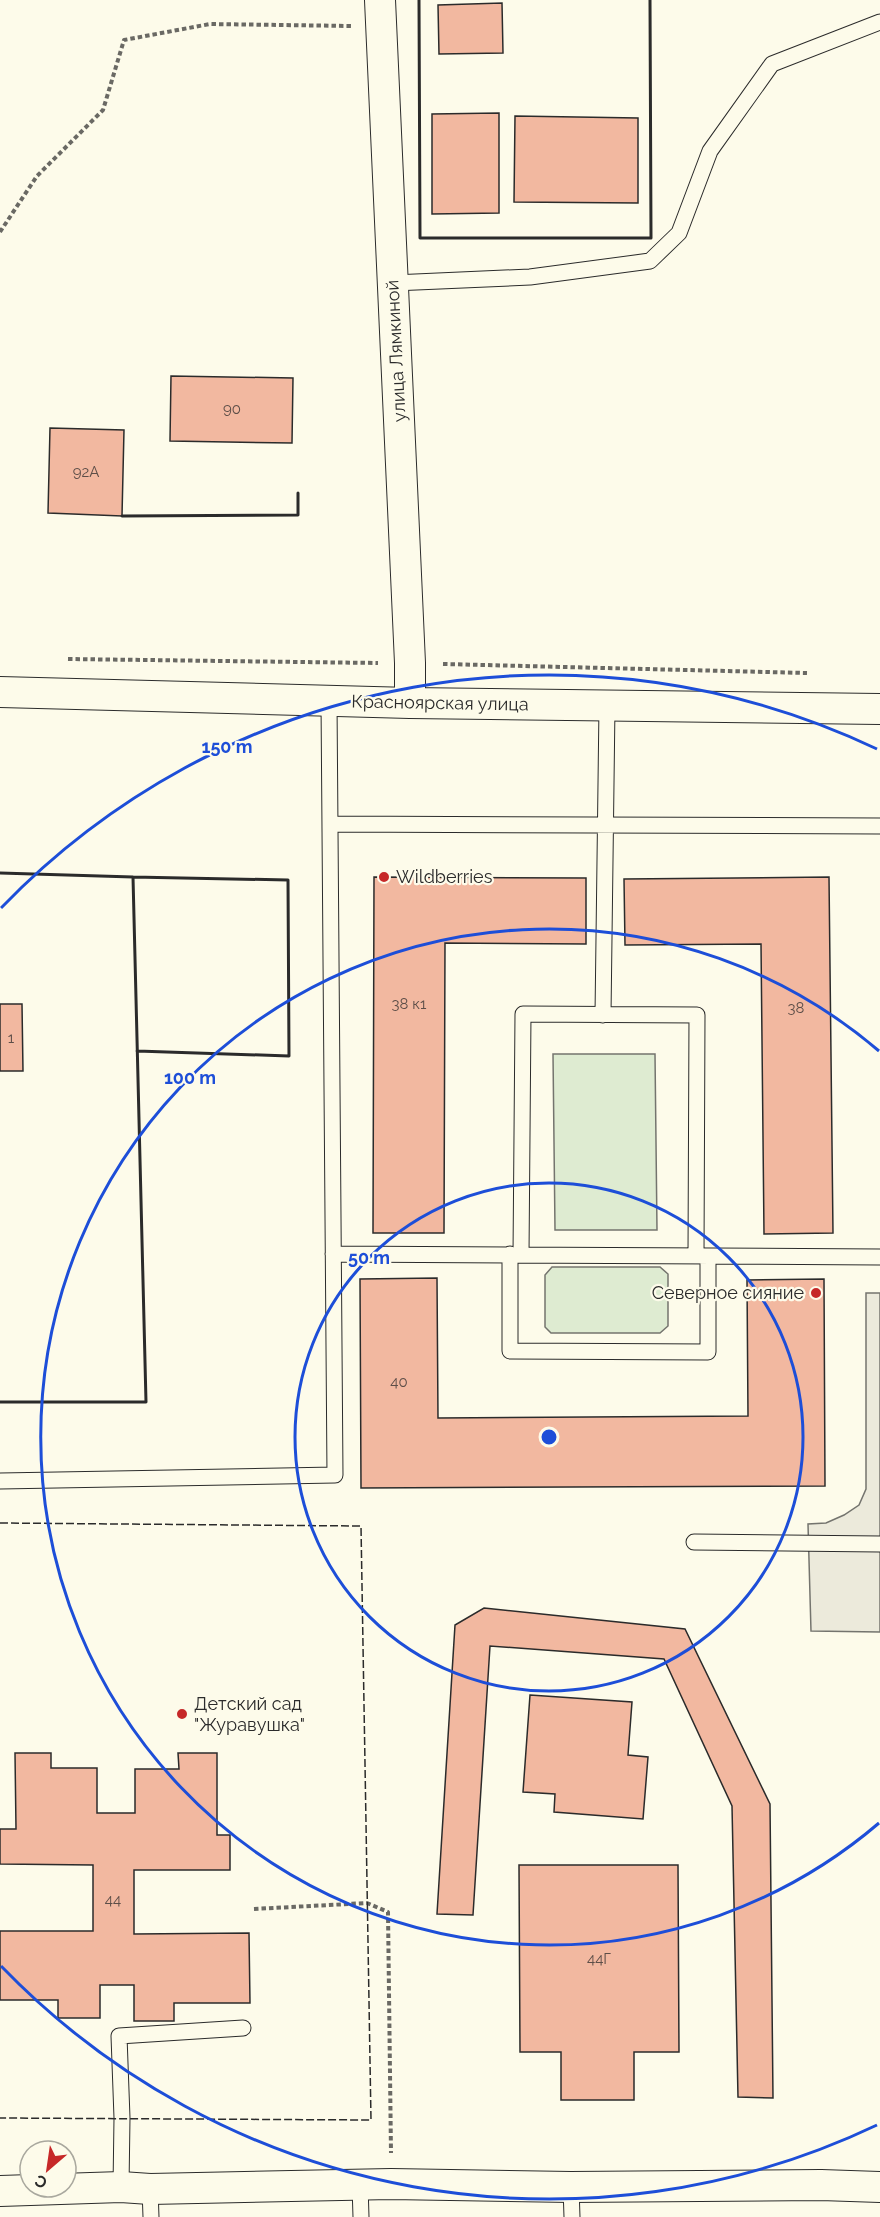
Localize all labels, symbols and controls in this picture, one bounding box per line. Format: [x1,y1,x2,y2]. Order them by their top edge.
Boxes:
street label: улица Лямкиной [381,279,410,423]
house number: 90 [223,400,241,418]
house number: 92А [73,463,99,481]
street label: Красноярская улица [351,690,529,715]
text: 150 m [202,736,253,757]
place label: Wildberries [396,866,493,887]
marker: Wildberries [377,870,391,884]
house number: 38 к1 [392,995,427,1013]
house number: 38 [788,999,805,1017]
house number: 1 [8,1029,15,1047]
text: 100 m [164,1067,216,1088]
text: 50 m [348,1247,390,1268]
place label: Северное сияние [652,1282,804,1303]
marker: Северное сияние [809,1286,823,1300]
house number: 40 [390,1373,408,1391]
centre of rings [539,1427,559,1447]
place label: Детский сад "Журавушка" [194,1693,305,1735]
marker: Детский сад "Журавушка" [175,1707,189,1721]
house number: 44 [105,1891,121,1909]
house number: 44Г [587,1950,611,1968]
north arrow [18,2139,78,2199]
text: С [32,2171,50,2193]

